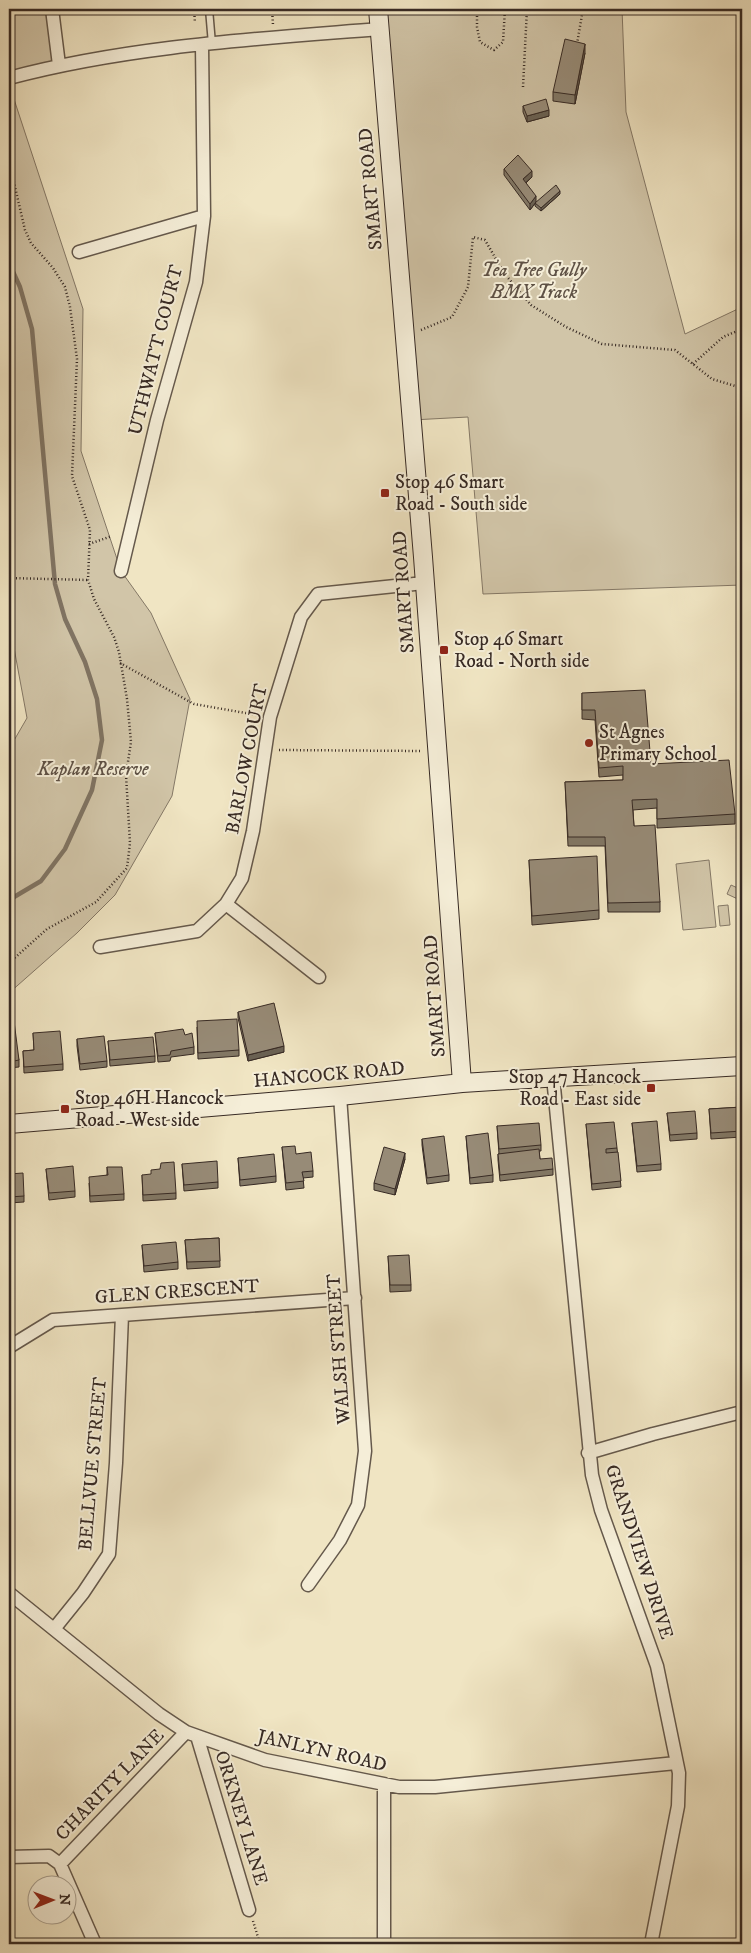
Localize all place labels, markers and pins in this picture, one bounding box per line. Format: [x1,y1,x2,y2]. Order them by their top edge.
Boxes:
place label: Stop 46 Smart Road - South side [395,471,527,516]
marker: Stop 46 Smart Road - South side [379,487,391,499]
place label: Stop 46 Smart Road - North side [454,628,589,673]
marker: Stop 46 Smart Road - North side [438,644,450,656]
place label: St Agnes Primary School [599,721,717,766]
marker: St Agnes Primary School [583,737,595,749]
place label: Stop 47 Hancock Road - East side [509,1066,642,1111]
marker: Stop 47 Hancock Road - East side [645,1082,657,1094]
place label: Stop 46H Hancock Road - West side [75,1087,224,1132]
marker: Stop 46H Hancock Road - West side [59,1103,71,1115]

